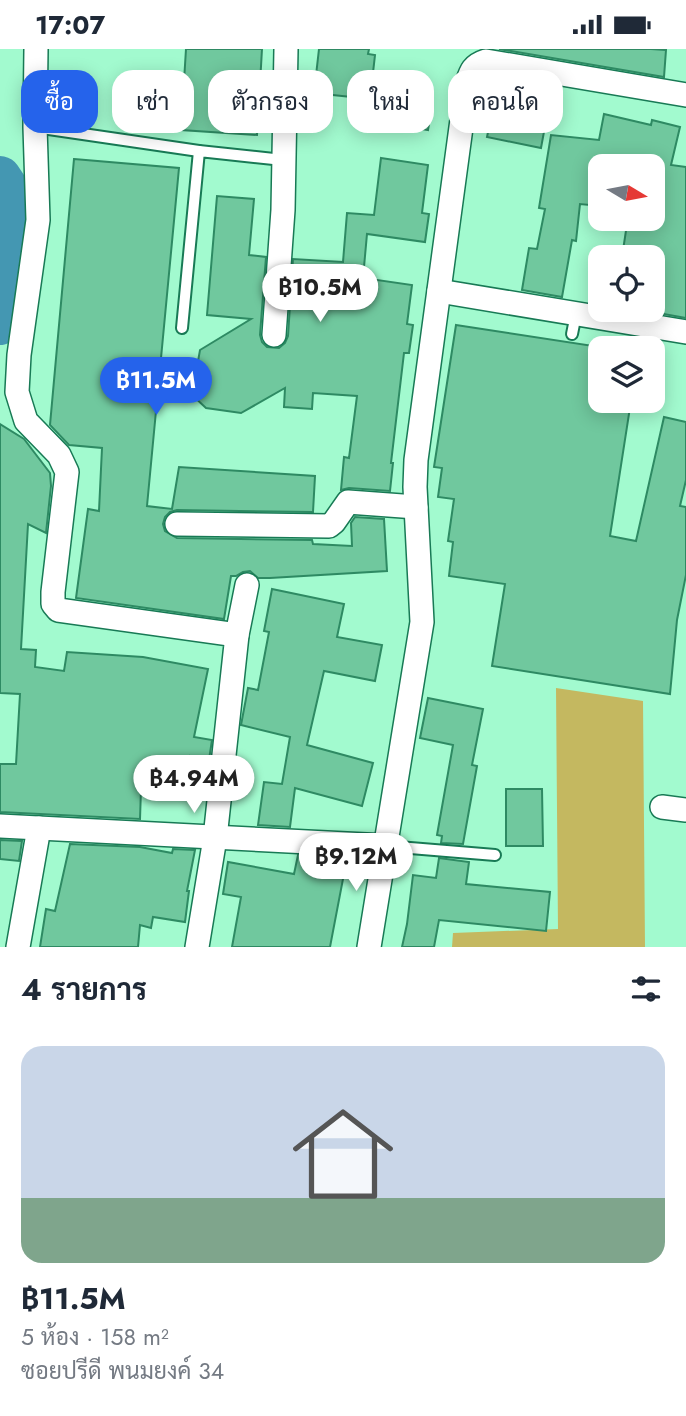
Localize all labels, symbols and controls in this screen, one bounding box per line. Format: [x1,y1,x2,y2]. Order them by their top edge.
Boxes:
text: 17:07 [35,6,105,44]
chip: ซื้อ [21,70,98,133]
chip: เช่า [112,70,194,133]
chip: ตัวกรอง [208,70,333,133]
chip: ใหม่ [347,70,434,133]
chip: คอนโด [448,70,563,133]
north arrow [588,154,665,231]
map controls [588,154,665,413]
button: locate [588,245,665,322]
pin: ฿10.5M [263,265,377,324]
text: ฿10.5M [278,270,362,304]
button: layers [588,336,665,413]
pin: ฿11.5M [99,357,213,417]
text: ฿11.5M [116,363,196,397]
pin: ฿4.94M [137,755,251,815]
text: ฿4.94M [149,761,239,795]
pin: ฿9.12M [299,833,413,893]
text: ฿9.12M [315,839,397,873]
text: 4 รายการ [21,968,147,1011]
icon: filters [627,970,665,1008]
icon: home [280,1091,406,1217]
text: ฿11.5M [21,1277,125,1320]
text: 5 ห้อง · 158 m² [21,1320,169,1354]
text: ซอยปรีดี พนมยงค์ 34 [21,1354,224,1388]

